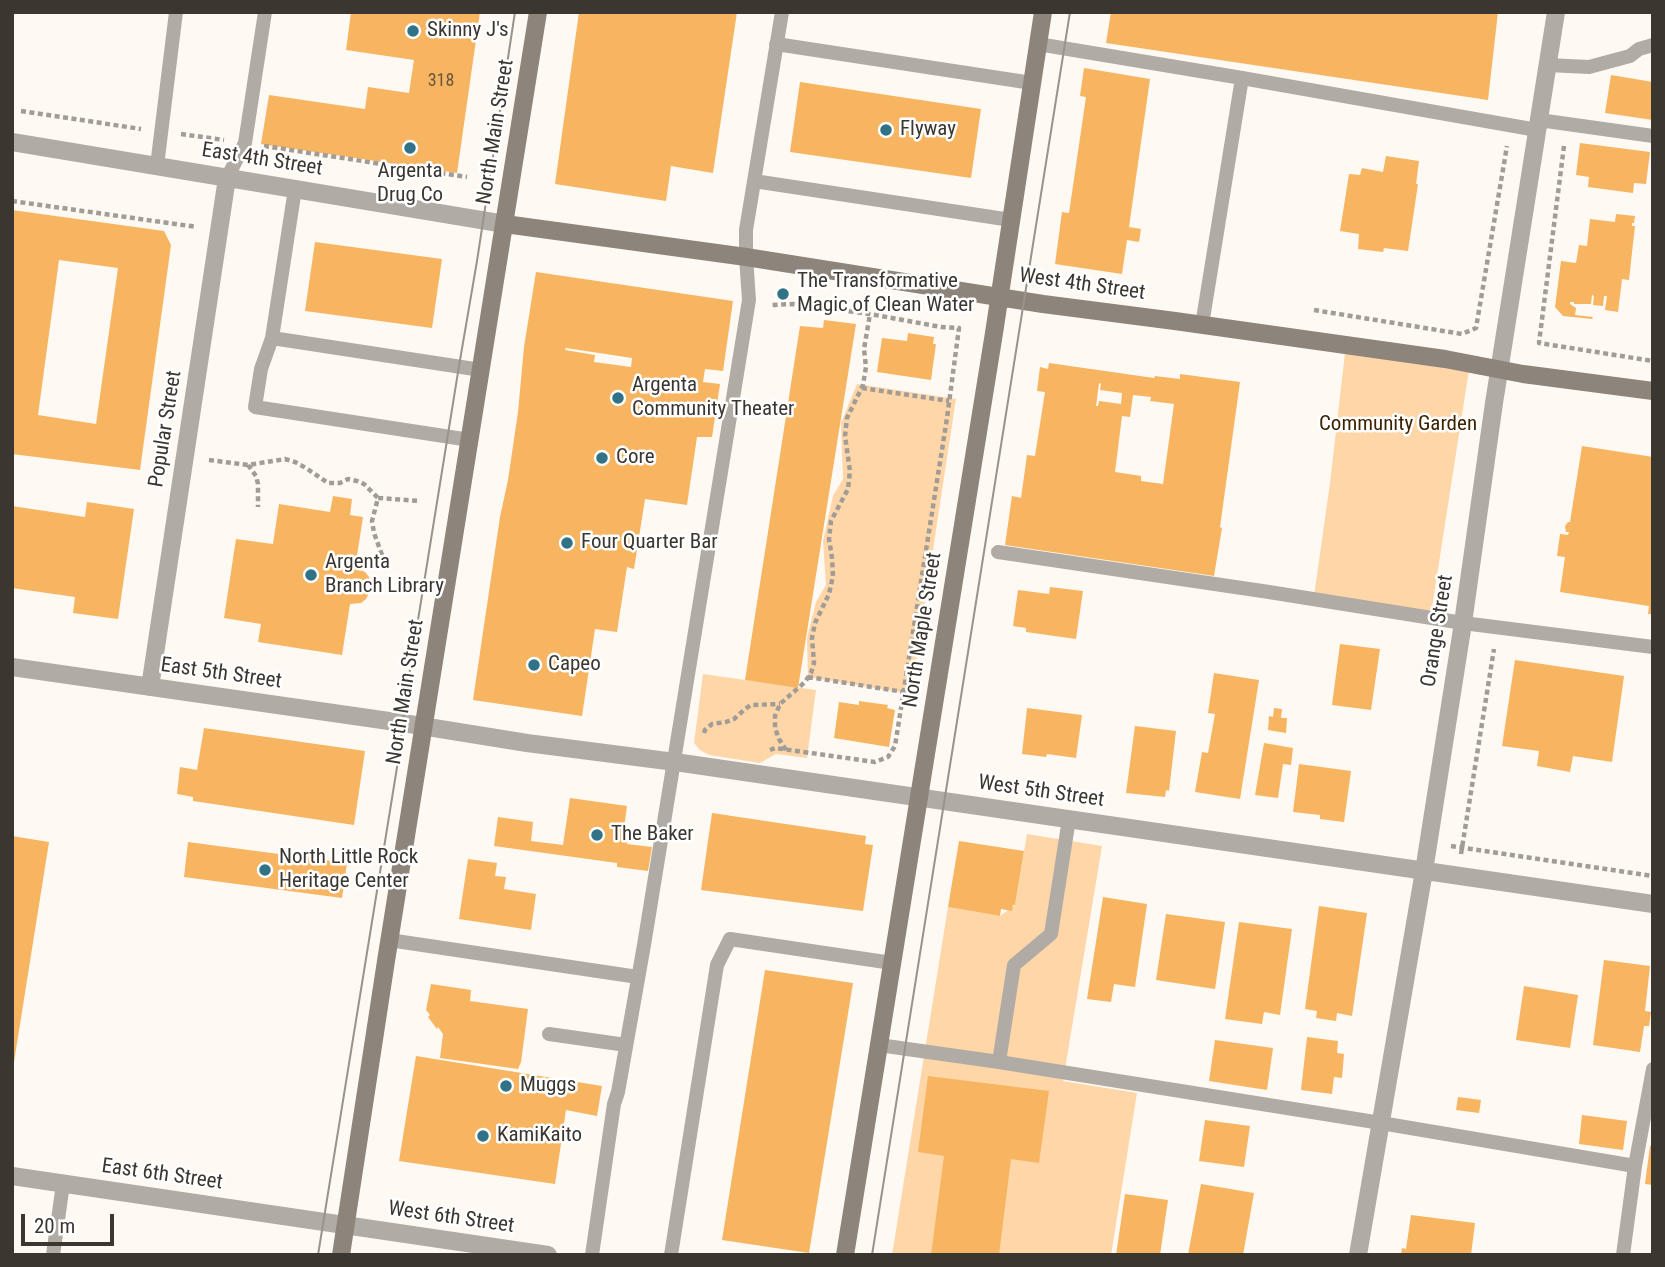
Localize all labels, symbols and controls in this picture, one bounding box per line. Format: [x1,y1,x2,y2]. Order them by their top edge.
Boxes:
place label: Skinny J's [427,18,509,44]
marker: Skinny J's [405,23,421,39]
street label: North Main Street [472,58,520,206]
house number: 318 [428,70,454,92]
place label: Flyway [900,117,956,143]
marker: Flyway [878,122,894,138]
street label: East 4th Street [200,138,324,182]
marker: Argenta Drug Co [402,140,418,156]
place label: Argenta Drug Co [377,159,443,209]
street label: West 4th Street [1017,264,1147,306]
place label: The Transformative Magic of Clean Water [797,269,974,319]
marker: The Transformative Magic of Clean Water [775,286,791,302]
street label: Popular Street [144,369,188,489]
place label: Argenta Community Theater [632,373,794,423]
marker: Argenta Community Theater [610,390,626,406]
park label: Community Garden [1319,412,1477,438]
place label: Core [616,445,654,471]
marker: Core [594,450,610,466]
place label: Four Quarter Bar [581,530,718,556]
marker: Four Quarter Bar [559,535,575,551]
place label: Argenta Branch Library [325,550,444,600]
street label: North Maple Street [898,551,948,709]
marker: Argenta Branch Library [303,567,319,583]
street label: Orange Street [1417,573,1459,689]
street label: North Main Street [382,618,430,766]
place label: Capeo [548,652,601,678]
street label: East 5th Street [159,653,283,695]
marker: Capeo [526,657,542,673]
street label: West 5th Street [976,771,1106,813]
place label: The Baker [611,822,694,848]
marker: The Baker [589,827,605,843]
place label: North Little Rock Heritage Center [279,845,418,895]
marker: North Little Rock Heritage Center [257,862,273,878]
place label: Muggs [520,1073,576,1099]
marker: Muggs [498,1078,514,1094]
place label: KamiKaito [497,1123,582,1149]
marker: KamiKaito [475,1128,491,1144]
street label: East 6th Street [100,1154,224,1196]
street label: West 6th Street [386,1197,516,1239]
scale bar [24,1200,117,1244]
text: 20 m [34,1214,75,1238]

